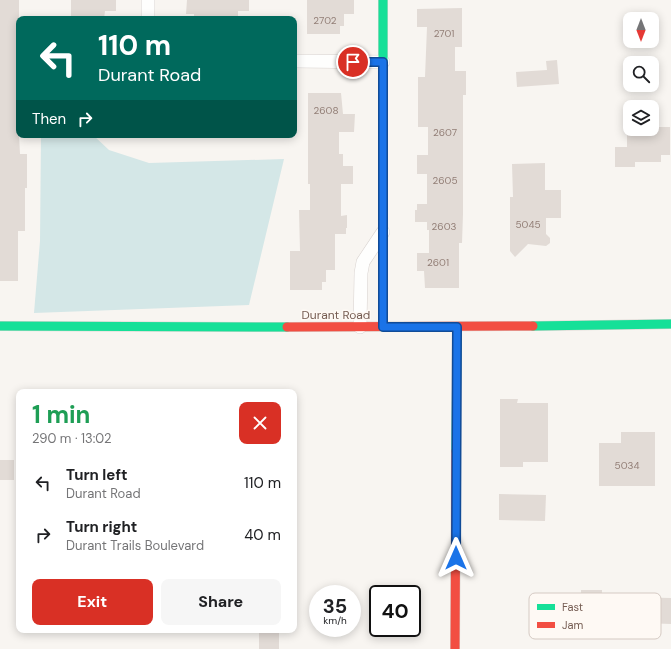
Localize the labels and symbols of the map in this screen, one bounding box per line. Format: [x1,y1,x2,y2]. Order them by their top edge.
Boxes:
north arrow [623,12,659,48]
house number: 2702 [313,14,337,27]
house number: 2701 [434,27,454,40]
pin [336,45,370,79]
house number: 2608 [314,104,338,117]
house number: 2607 [433,126,457,139]
house number: 2605 [433,174,457,187]
house number: 5045 [515,218,541,231]
house number: 2603 [432,220,456,233]
house number: 2601 [427,256,449,269]
street label: Durant Road [302,307,370,323]
house number: 5034 [615,459,639,472]
position arrow [435,537,477,579]
speed limit sign: 40 [369,585,421,637]
legend [529,593,661,639]
text: Fast [562,600,583,614]
text: Jam [562,618,583,632]

